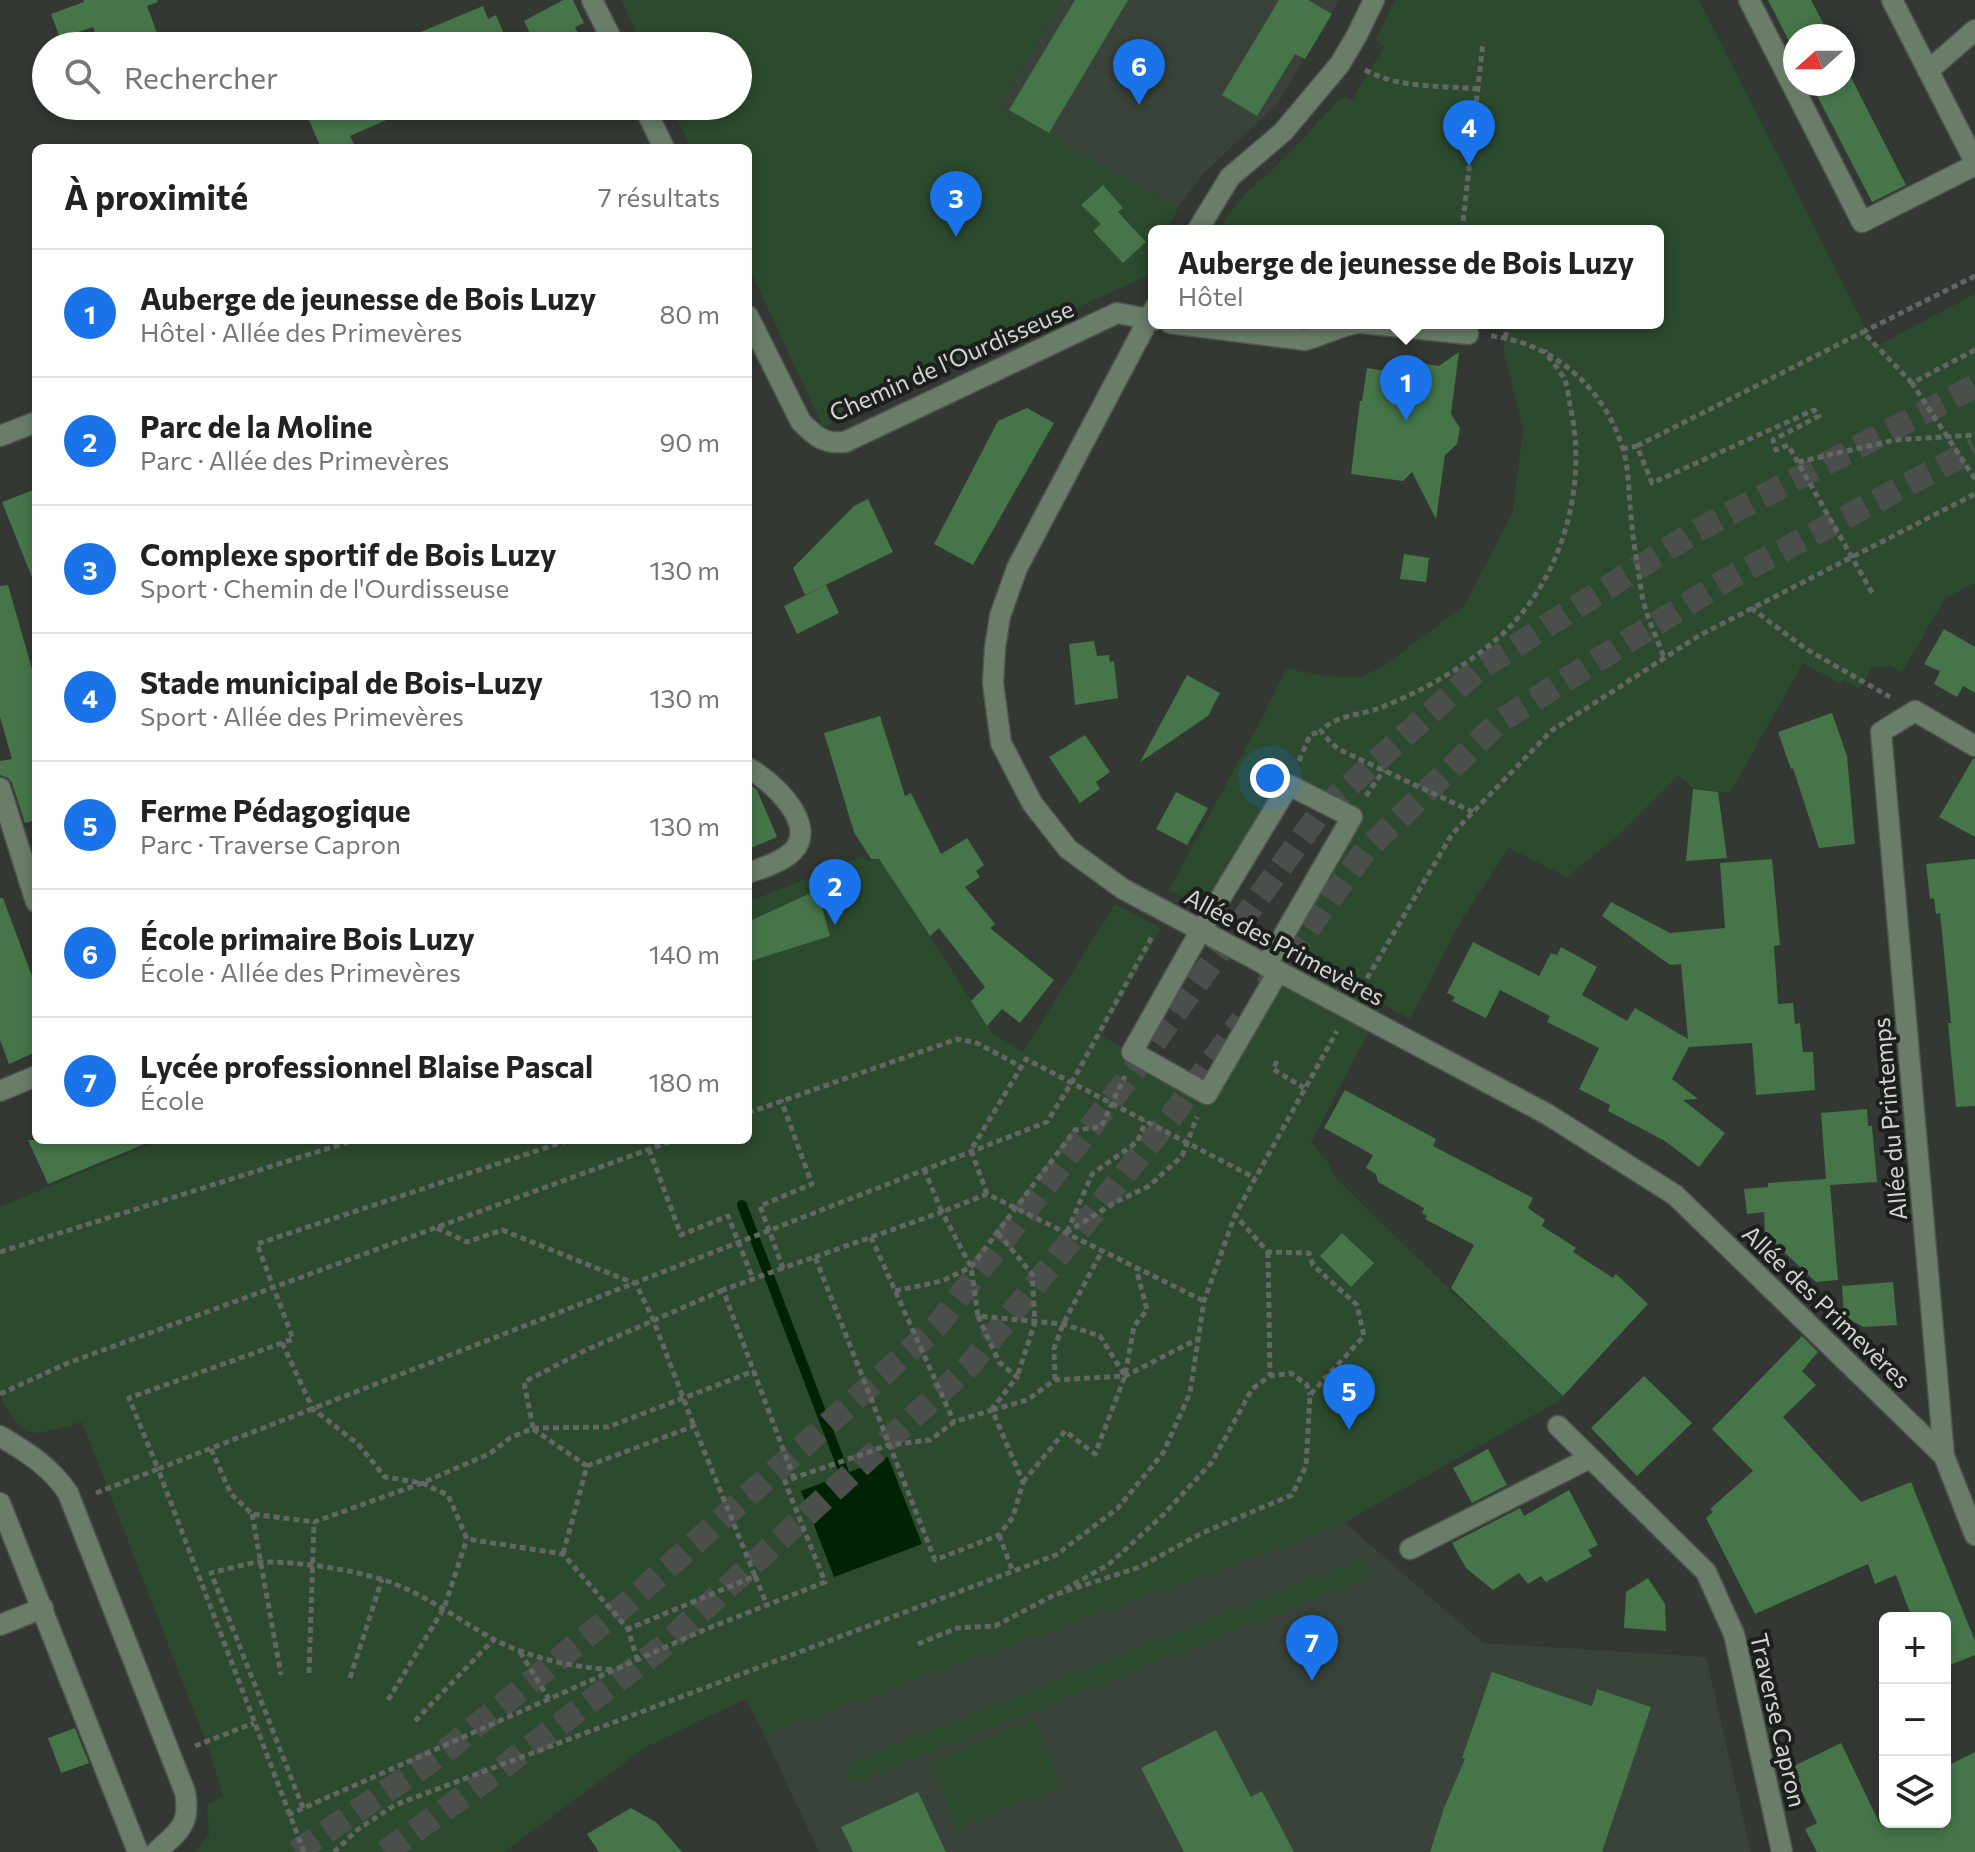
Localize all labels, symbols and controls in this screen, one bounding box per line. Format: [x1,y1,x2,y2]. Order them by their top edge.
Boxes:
north arrow [1783,24,1855,96]
search box [32,32,752,120]
pin: 6 [1113,39,1165,105]
icon: search [60,54,104,98]
text: Rechercher [124,58,278,95]
pin: 4 [1443,100,1495,166]
pin: 3 [930,171,982,237]
text: À proximité [64,175,248,217]
text: 7 résultats [598,181,720,212]
popup [1148,225,1664,329]
text: Auberge de jeunesse de Bois Luzy [1178,243,1634,280]
text: Auberge de jeunesse de Bois Luzy [140,279,596,316]
text: Hôtel [1178,280,1243,311]
street label: Chemin de l'Ourdisseuse [824,293,1078,427]
text: 1 [84,298,96,329]
text: 80 m [660,298,720,329]
text: Hôtel · Allée des Primevères [140,316,462,347]
pin: 1 [1380,355,1432,421]
text: Parc de la Moline [140,407,373,444]
text: 2 [83,426,97,457]
text: 90 m [660,426,720,457]
text: Parc · Allée des Primevères [140,444,449,475]
text: Complexe sportif de Bois Luzy [140,535,557,572]
text: 3 [82,554,98,585]
text: 130 m [649,554,720,585]
text: Sport · Chemin de l'Ourdisseuse [140,572,509,603]
text: Stade municipal de Bois-Luzy [140,663,543,700]
text: 4 [82,682,98,713]
text: 130 m [649,682,720,713]
text: Sport · Allée des Primevères [140,700,464,731]
your location [1250,758,1290,798]
text: Ferme Pédagogique [140,791,411,828]
text: 5 [82,810,98,841]
text: 130 m [649,810,720,841]
text: Parc · Traverse Capron [140,828,401,859]
pin: 2 [809,859,861,925]
street label: Allée des Primevères [1180,881,1390,1011]
text: École primaire Bois Luzy [140,919,475,956]
text: 6 [82,938,98,969]
text: 140 m [649,938,720,969]
text: École · Allée des Primevères [140,956,461,987]
street label: Allée du Printemps [1866,1016,1912,1222]
text: Lycée professionnel Blaise Pascal [140,1047,593,1084]
text: 7 [83,1066,97,1097]
text: 180 m [648,1066,720,1097]
text: École [140,1084,204,1115]
street label: Allée des Primevères [1737,1218,1917,1394]
pin: 5 [1323,1364,1375,1430]
map controls [1879,1612,1951,1828]
button: + [1879,1612,1951,1684]
pin: 7 [1286,1615,1338,1681]
street label: Traverse Capron [1745,1630,1813,1810]
button: − [1879,1684,1951,1756]
button: layers [1879,1756,1951,1828]

